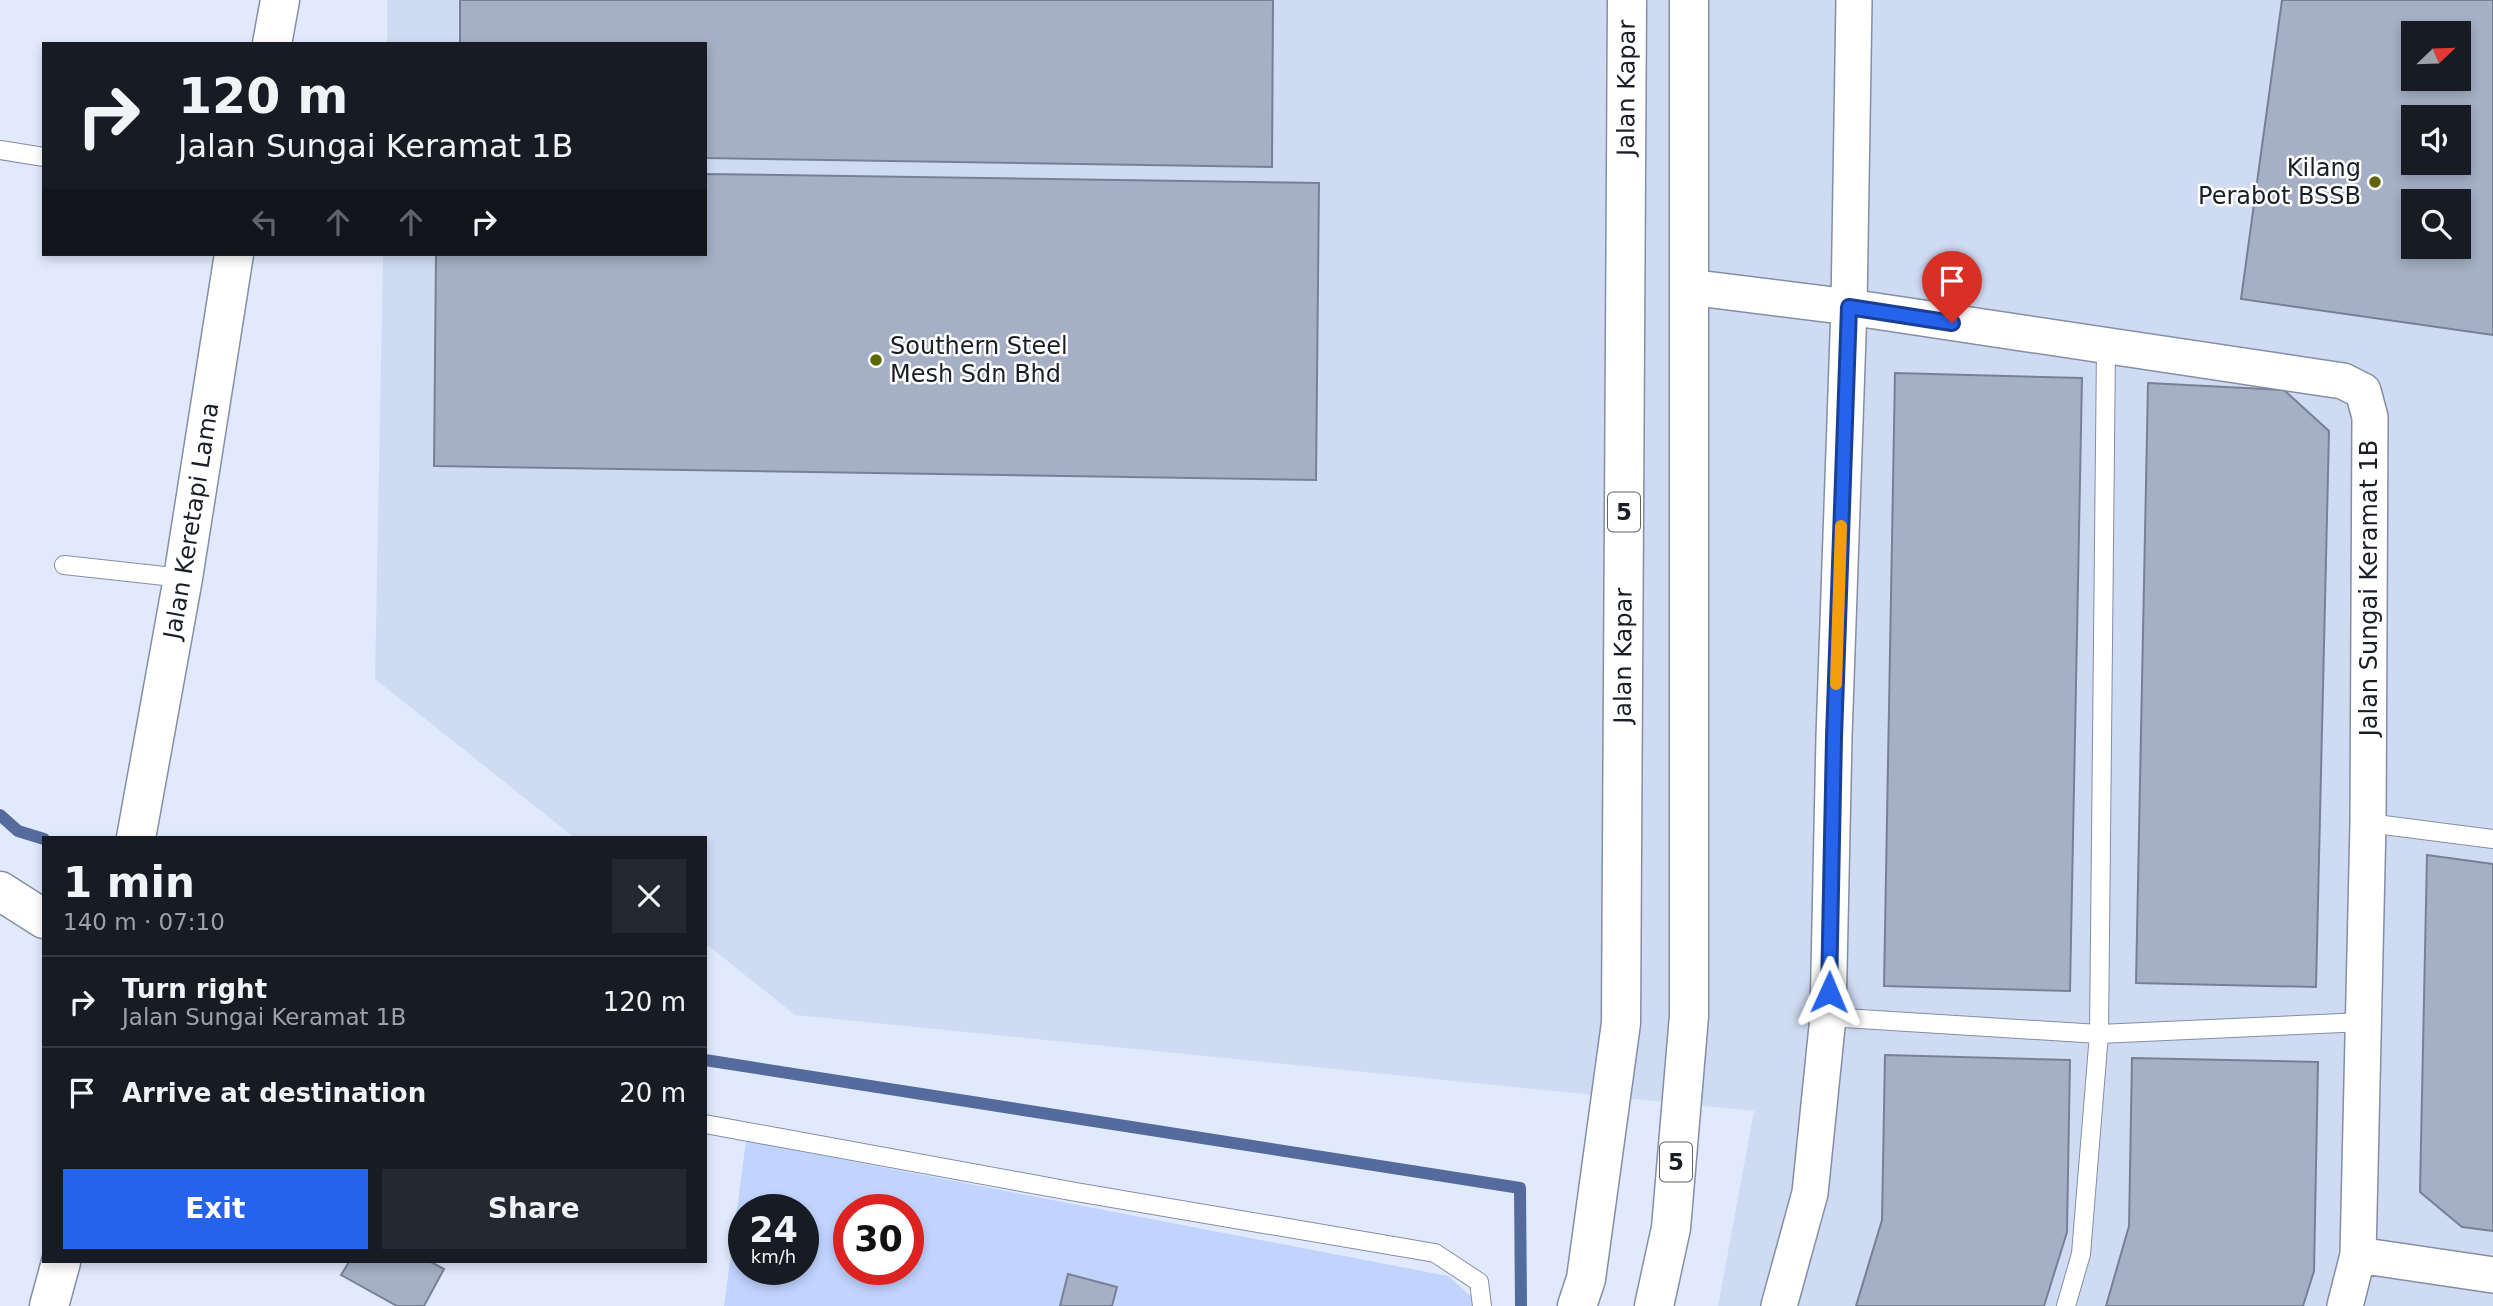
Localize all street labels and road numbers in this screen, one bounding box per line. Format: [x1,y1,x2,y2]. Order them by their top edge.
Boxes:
street label: Jalan Kapar [1612,20,1641,158]
street label: Jalan Keretapi Lama [158,401,224,643]
street label: Jalan Sungai Keramat 1B [2355,440,2383,738]
road number: 5 [1608,492,1640,532]
street label: Jalan Kapar [1609,588,1638,726]
road number: 5 [1660,1142,1692,1182]

